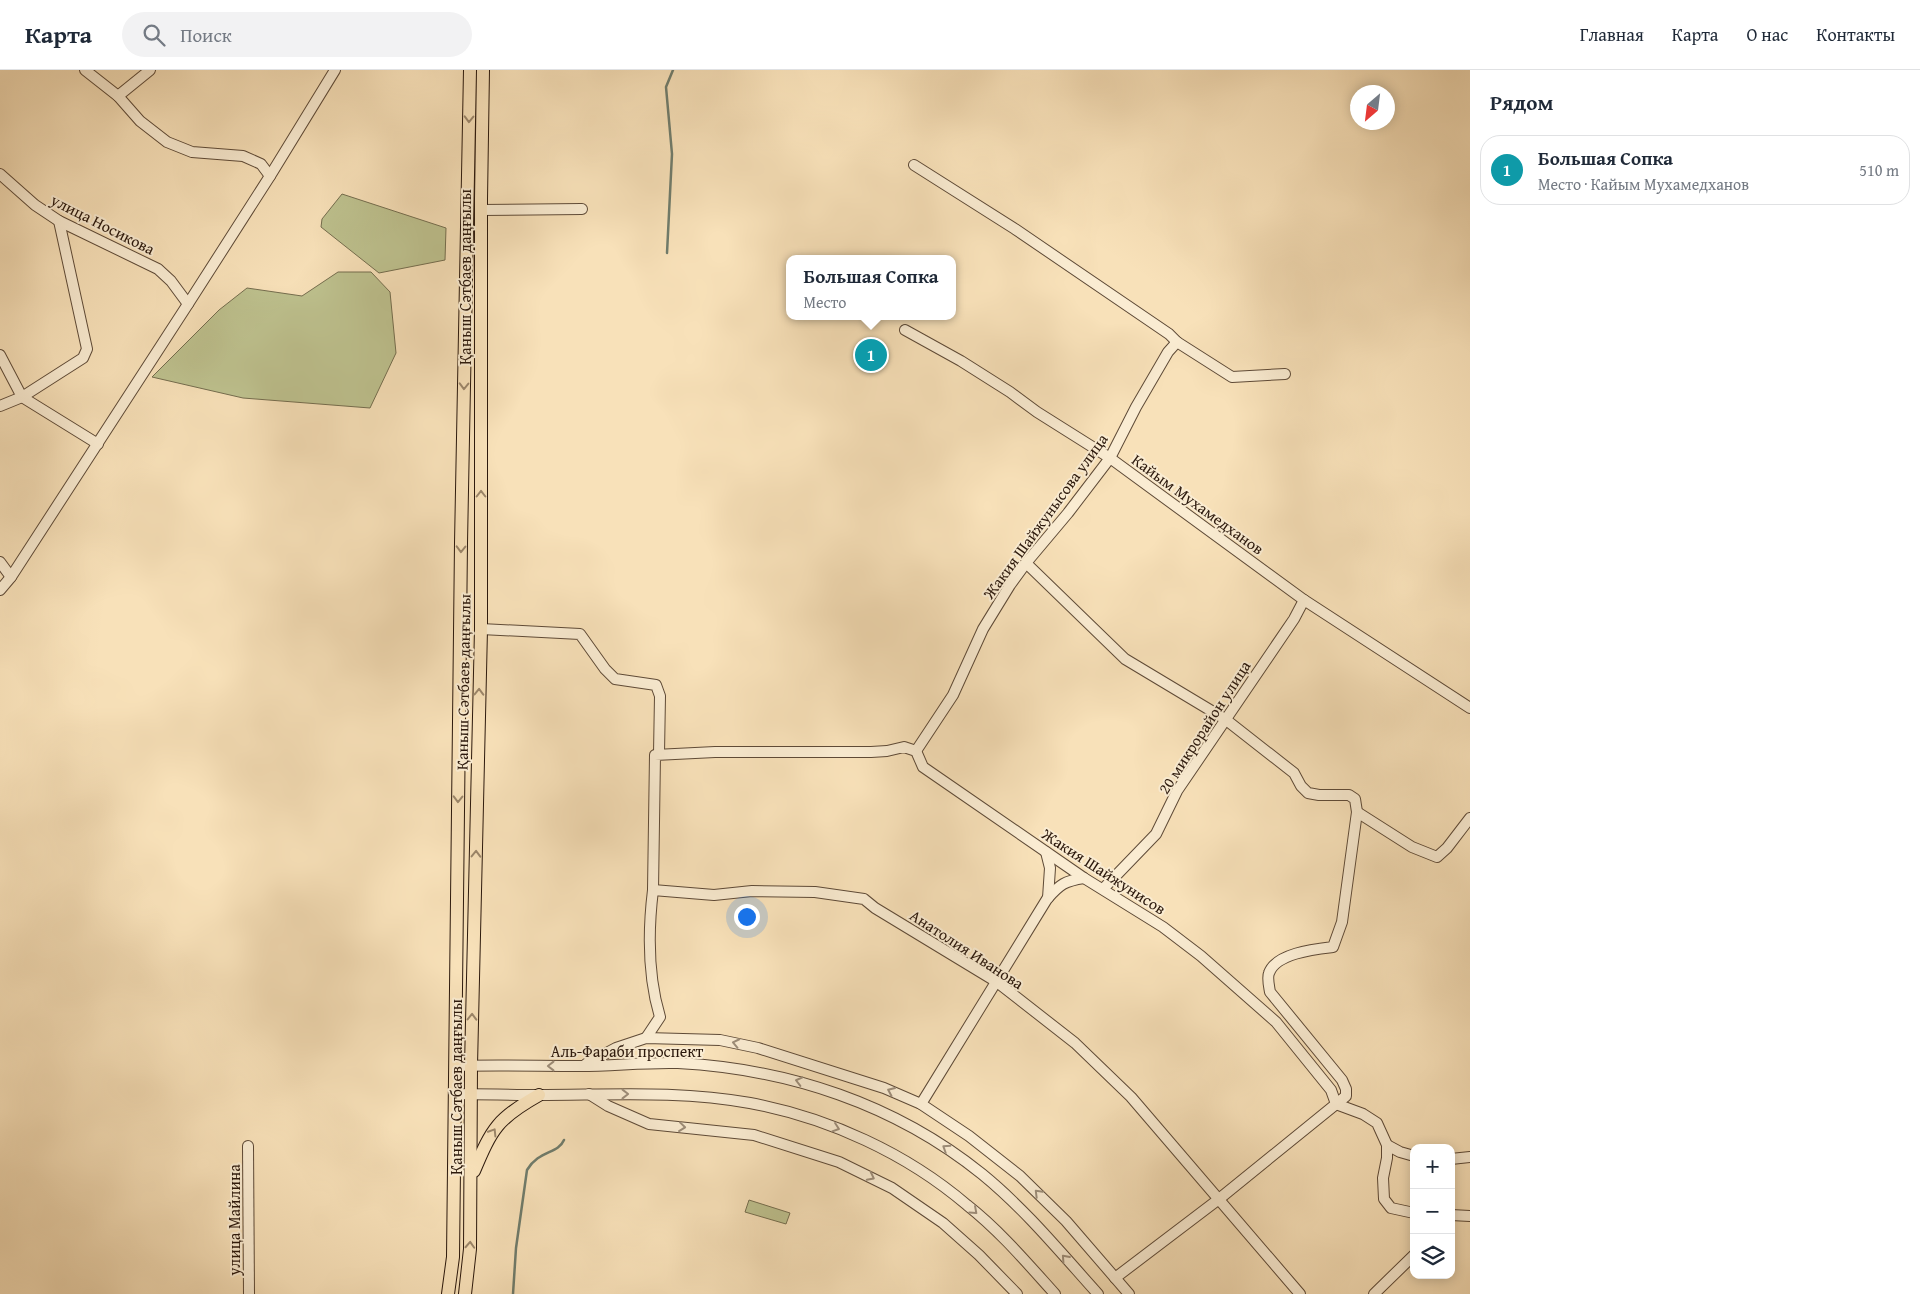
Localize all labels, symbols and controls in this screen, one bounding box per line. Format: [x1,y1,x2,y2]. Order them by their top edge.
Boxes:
search box [122,12,472,57]
text: Карта [25,17,92,52]
icon: search [140,21,168,49]
text: Поиск [180,21,232,49]
text: Главная [1580,21,1644,48]
text: Карта [1672,21,1718,48]
text: О нас [1746,21,1788,48]
text: Контакты [1816,21,1895,48]
north arrow [1350,85,1395,130]
text: Рядом [1490,87,1553,118]
one-way arrow [464,115,474,123]
text: Большая Сопка [1538,144,1673,172]
text: 1 [1503,158,1511,182]
text: 510 m [1859,158,1899,182]
text: Место · Кайым Мухамедханов [1538,172,1749,196]
street label: улица Носикова [46,187,160,261]
street label: Қаныш Сәтбаев даңғылы [453,189,477,365]
popup [786,255,956,320]
text: Большая Сопка [803,262,939,290]
text: Место [803,290,847,314]
pin: 1 [855,336,887,374]
one-way arrow [459,382,469,390]
street label: Жакия Шайжунысова улица [976,428,1114,605]
street label: Кайым Мухамедханов [1127,448,1269,560]
one-way arrow [476,490,486,498]
one-way arrow [456,545,466,553]
street label: Қаныш Сәтбаев даңғылы [449,594,477,770]
street label: 20 микрорайон улица [1152,655,1256,799]
one-way arrow [474,688,485,696]
one-way arrow [453,795,463,803]
street label: Жакия Шайжунисов [1036,821,1171,920]
one-way arrow [470,850,481,858]
street label: Анатолия Иванова [905,903,1029,995]
your location [734,904,760,930]
street label: Қаныш Сәтбаев даңғылы [444,999,468,1175]
one-way arrow [467,1013,477,1020]
one-way arrow [731,1038,740,1049]
street label: Аль-Фараби проспект [551,1039,704,1063]
one-way arrow [546,1061,554,1071]
one-way arrow [794,1076,803,1087]
one-way arrow [887,1087,896,1098]
one-way arrow [622,1089,629,1099]
one-way arrow [678,1121,686,1132]
one-way arrow [831,1122,840,1132]
one-way arrow [487,1128,496,1137]
map controls [1410,1144,1455,1279]
button: + [1410,1144,1455,1189]
one-way arrow [943,1145,952,1154]
street label: улица Майлина [222,1164,246,1277]
one-way arrow [866,1171,875,1181]
button: − [1410,1189,1455,1234]
one-way arrow [1035,1190,1044,1199]
one-way arrow [969,1205,978,1214]
button: layers [1410,1234,1455,1279]
one-way arrow [465,1241,475,1249]
one-way arrow [1062,1254,1071,1263]

